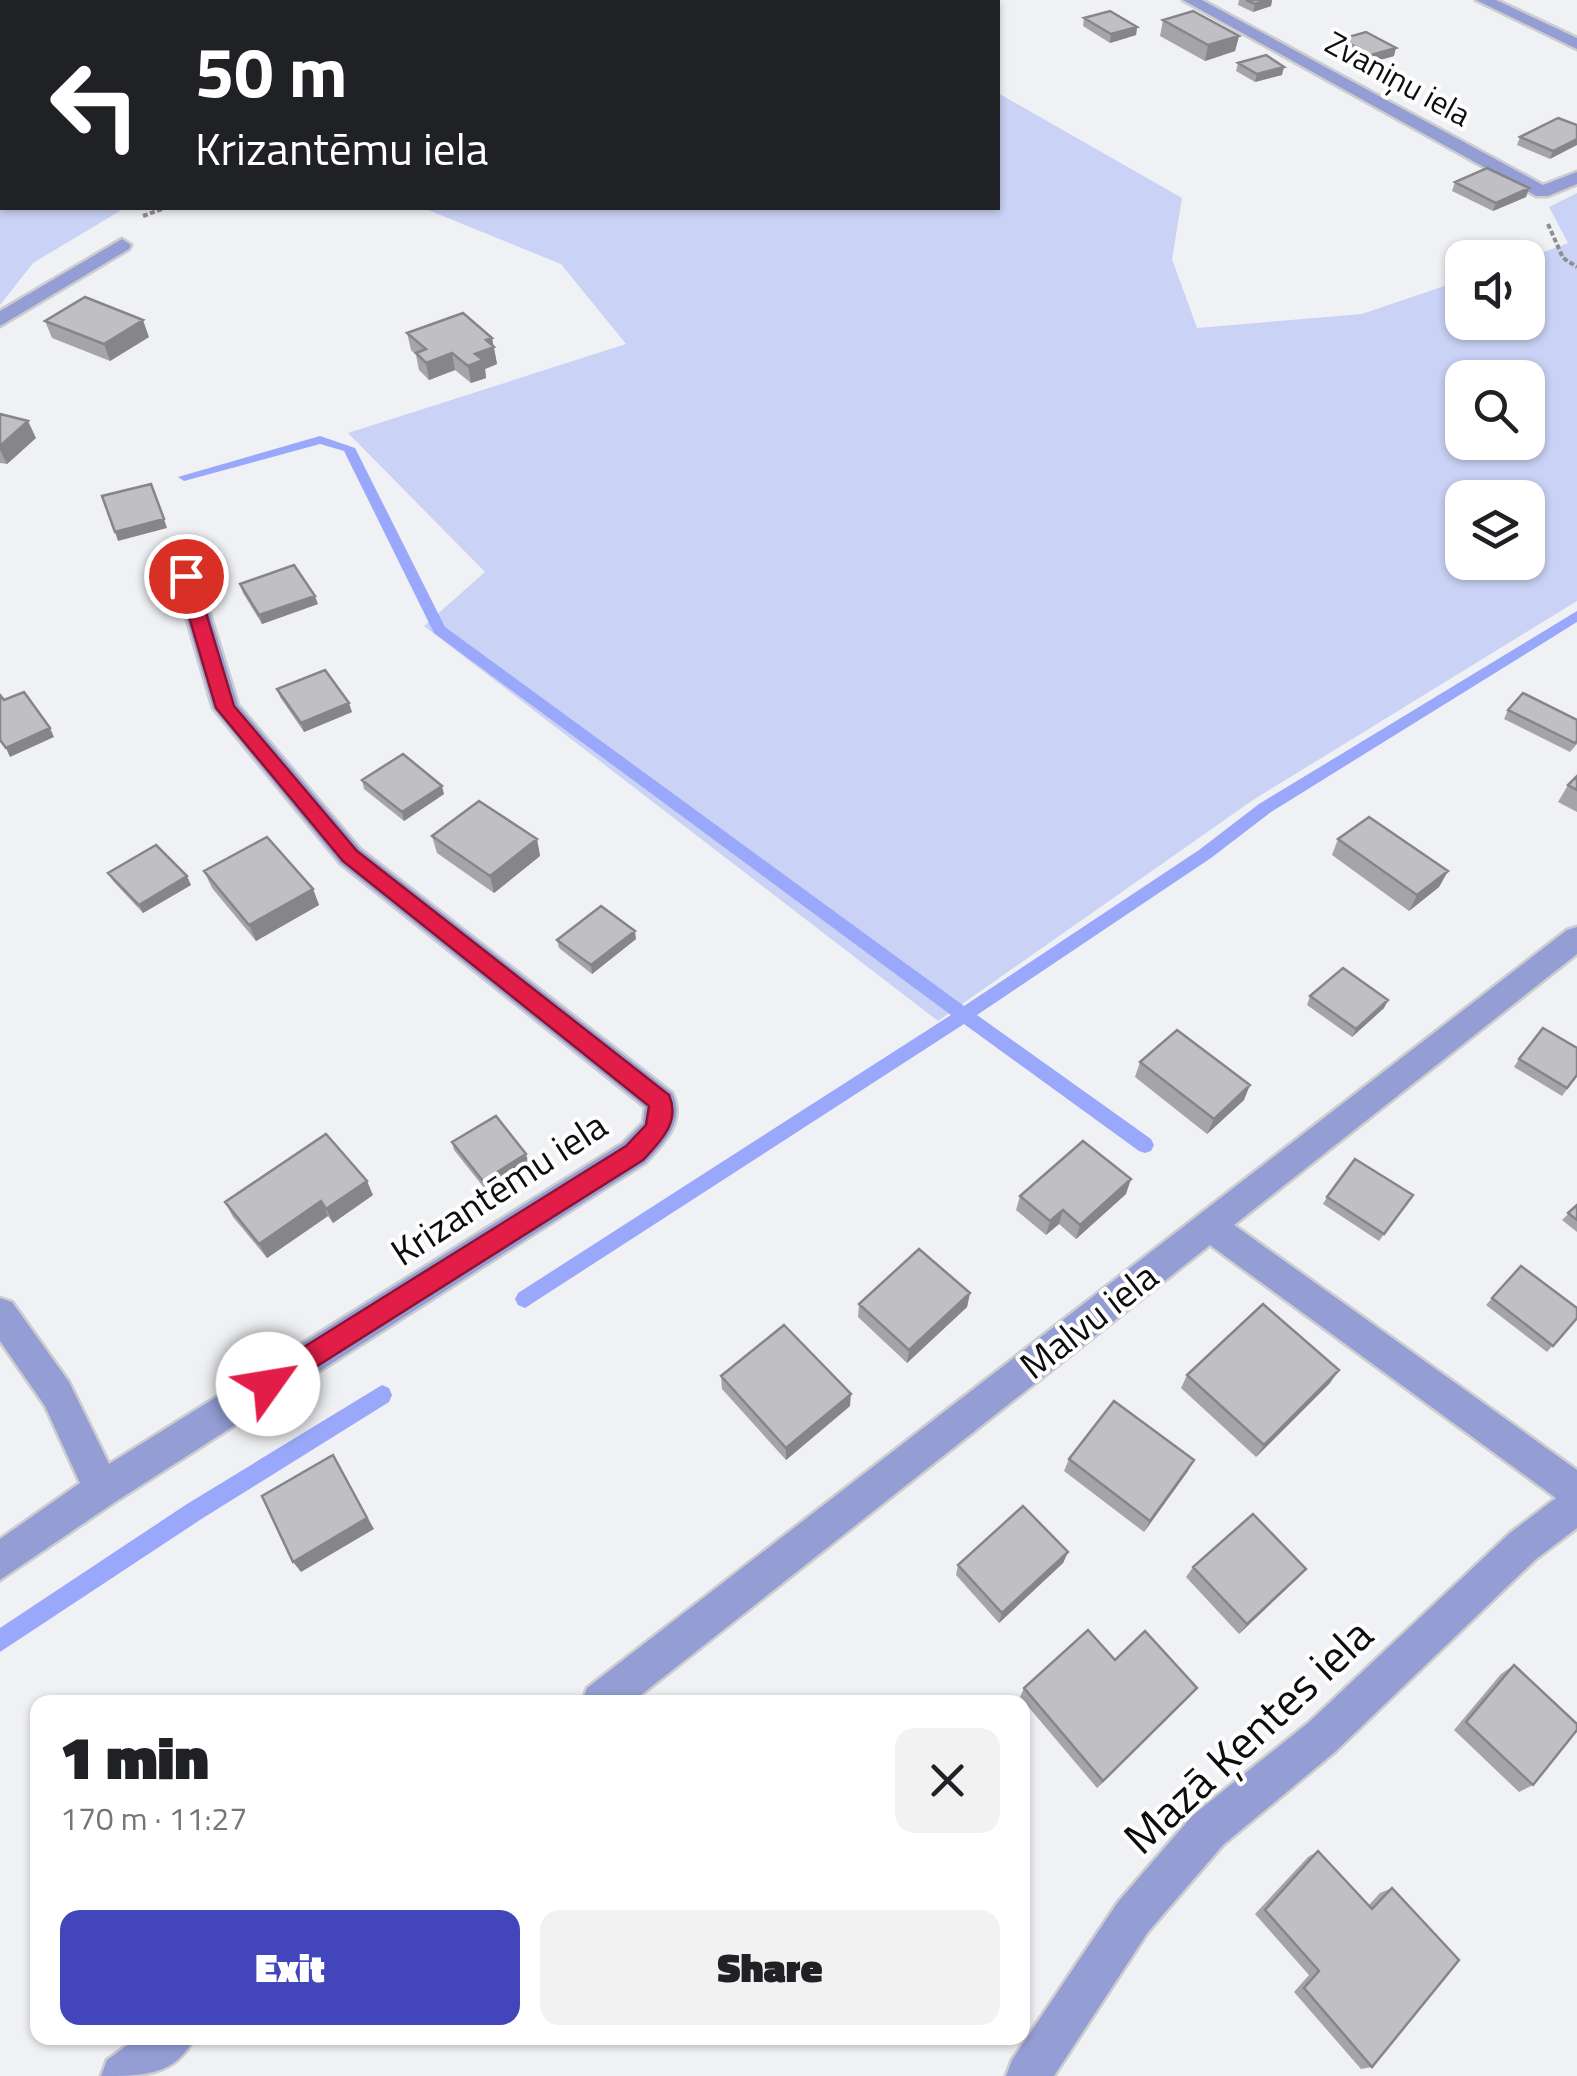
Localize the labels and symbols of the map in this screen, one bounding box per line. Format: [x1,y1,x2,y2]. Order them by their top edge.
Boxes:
street label: Zvaniņu iela [1317,18,1480,138]
pin [144,534,229,619]
street label: Krizantēmu iela [379,1096,618,1280]
street label: Malvu iela [1007,1248,1170,1393]
position arrow [216,1332,320,1436]
street label: Mazā Ķentes iela [1107,1601,1387,1869]

